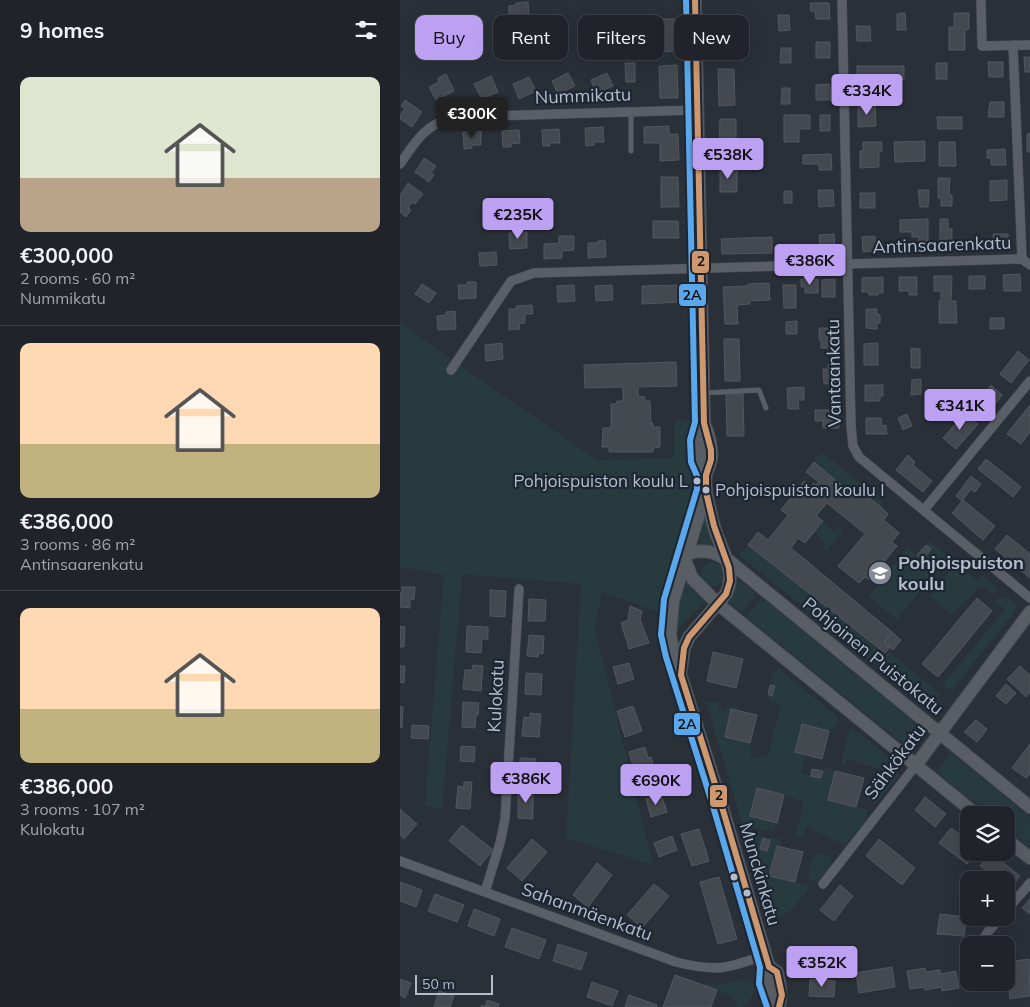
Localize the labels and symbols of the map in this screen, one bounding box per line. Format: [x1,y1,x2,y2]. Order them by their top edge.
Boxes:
pin: €334K [832,74,902,116]
street label: Nummikatu [534,82,632,109]
pin: €300K [437,96,507,139]
pin: €538K [693,138,763,180]
pin: €235K [483,198,553,240]
street label: Antinsaarenkatu [872,231,1012,258]
pin: €386K [775,244,845,286]
line badge: 2 [691,250,710,274]
text: 2 [697,252,705,270]
line badge: 2A [678,283,707,307]
text: 2A [683,286,702,304]
street label: Vantaankatu [821,319,846,427]
pin: €341K [925,388,995,431]
place label: Pohjoispuiston koulu L [513,470,688,491]
marker: Pohjoispuiston koulu L [692,476,702,486]
place label: Pohjoispuiston koulu I [715,479,885,500]
marker: Pohjoispuiston koulu I [701,485,711,495]
place label: Pohjoispuiston koulu [898,551,1024,595]
school or university icon: Pohjoispuiston koulu [867,560,893,586]
street label: Pohjoinen Puistokatu [798,592,948,720]
street label: Kulokatu [482,659,509,733]
line badge: 2A [673,712,701,736]
text: 2A [678,715,697,733]
street label: Sähkökatu [859,719,930,804]
pin: €386K [491,762,561,804]
pin: €690K [621,764,691,806]
line badge: 2 [709,784,728,808]
text: 2 [715,786,723,804]
street label: Munckinkatu [735,820,786,928]
unlabelled marker [729,872,739,882]
street label: Sahanmäenkatu [519,877,656,946]
unlabelled marker [742,888,752,898]
pin: €352K [787,946,857,988]
scale bar [415,972,492,995]

